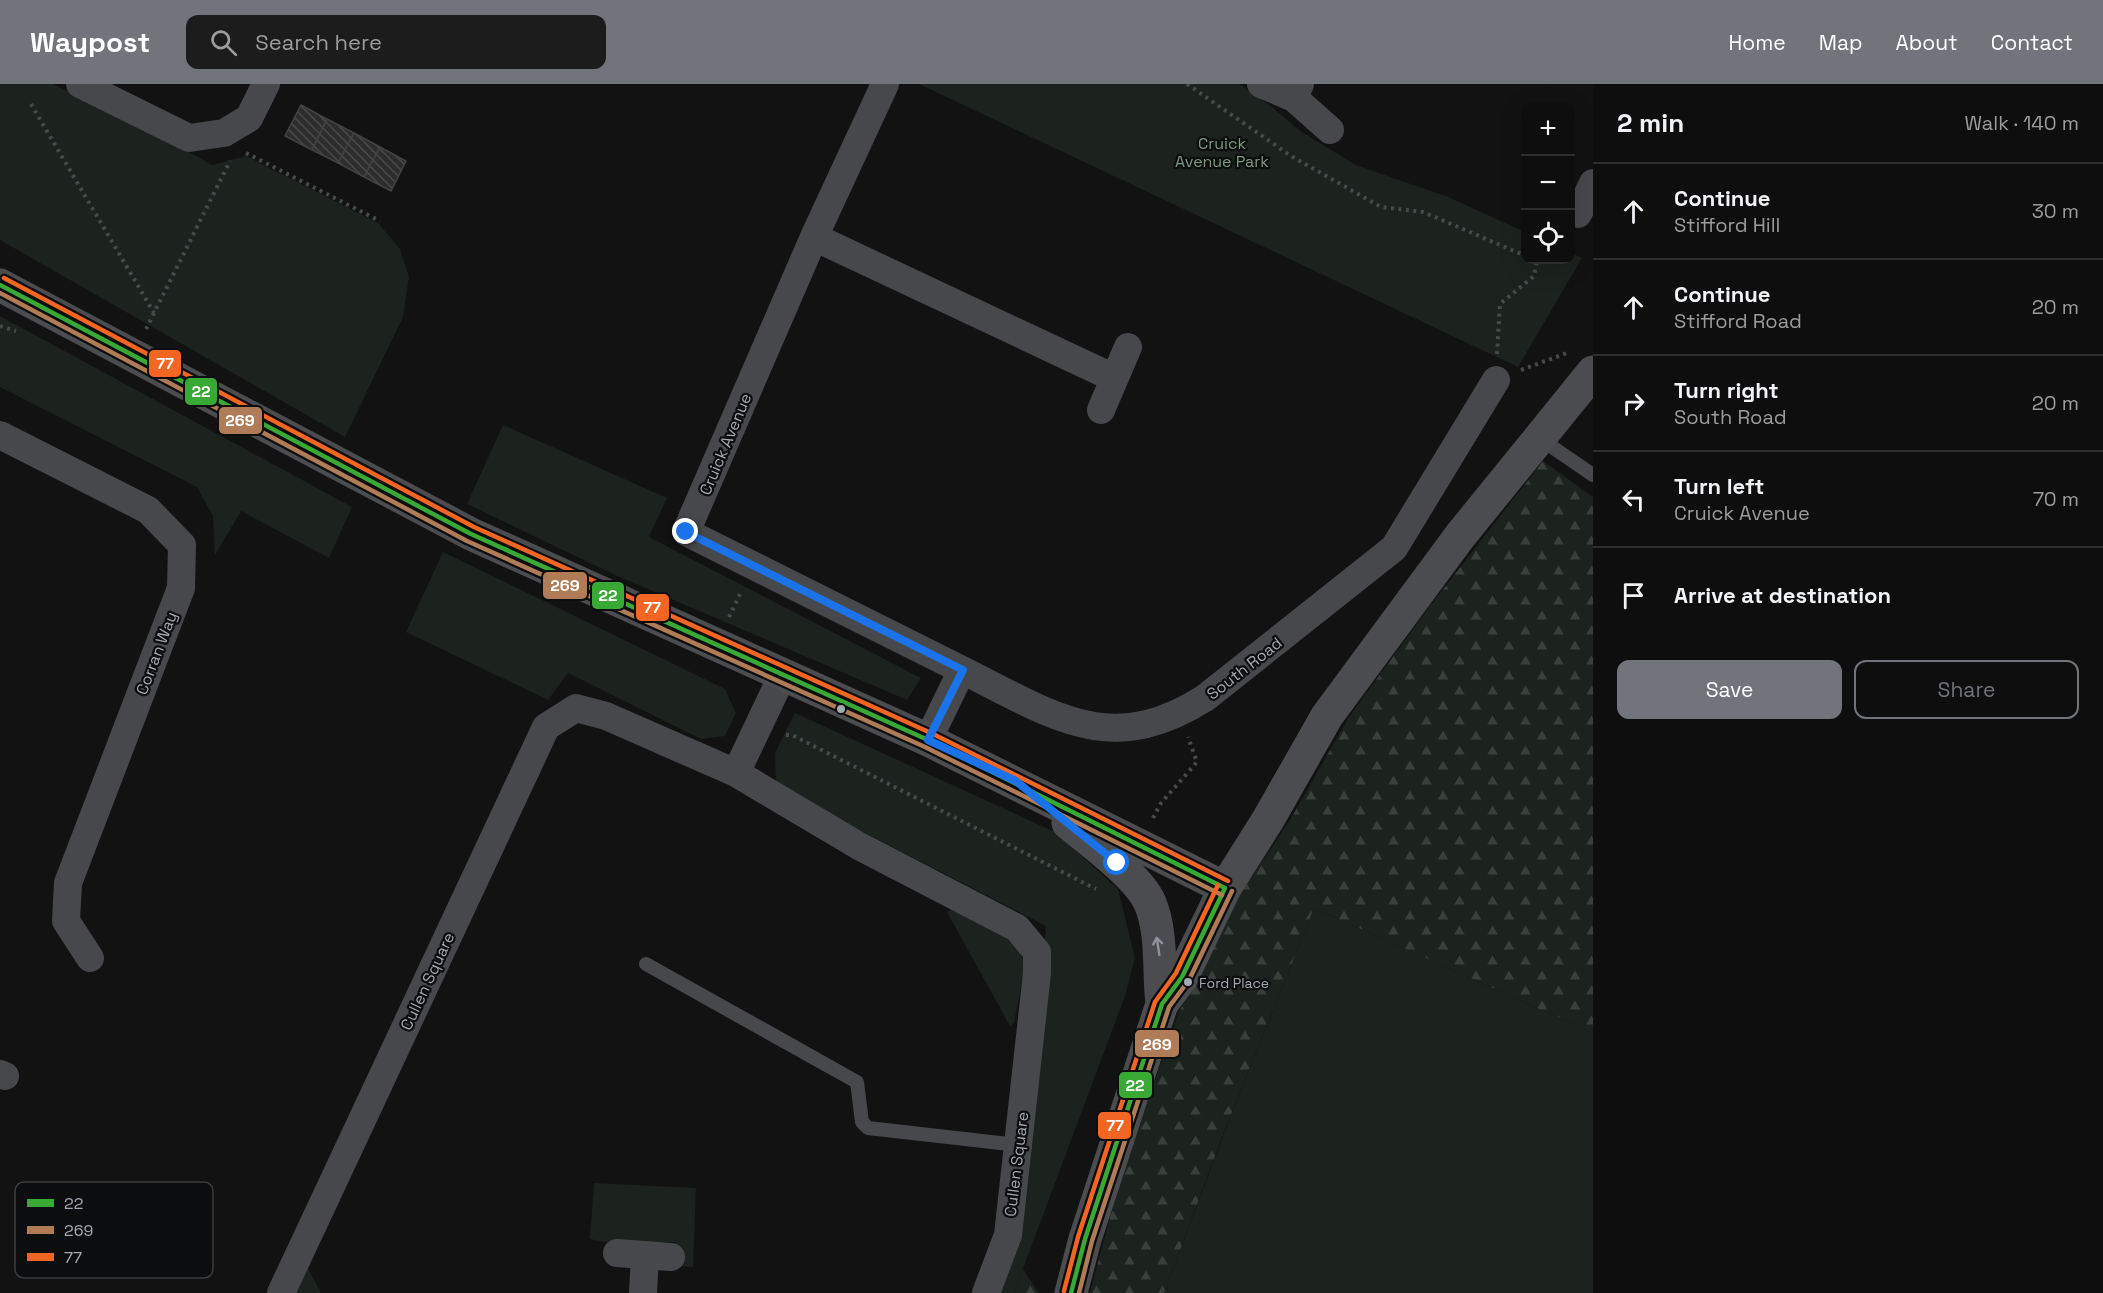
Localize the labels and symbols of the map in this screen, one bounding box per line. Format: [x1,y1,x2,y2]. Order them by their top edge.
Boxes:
park label: Cruick Avenue Park [1175,133,1269,172]
line badge: 77 [148,349,182,378]
text: 77 [156,353,174,374]
line badge: 22 [184,377,218,406]
text: 22 [191,381,211,402]
street label: Cruick Avenue [695,390,756,498]
line badge: 269 [218,406,263,435]
text: 269 [225,410,255,431]
route end [672,518,698,544]
line badge: 269 [542,571,588,600]
text: 269 [550,575,580,596]
line badge: 22 [591,581,625,610]
text: 22 [598,585,618,606]
line badge: 77 [635,593,670,622]
text: 77 [643,597,661,618]
street label: Corran Way [131,609,182,698]
street label: South Road [1202,632,1286,704]
unlabelled marker [835,703,847,715]
route start [1103,849,1129,875]
street label: Cullen Square [396,929,459,1034]
one-way arrow [1152,936,1163,956]
place label: Ford Place [1199,974,1269,992]
marker: Ford Place [1182,976,1194,988]
line badge: 269 [1134,1029,1180,1058]
text: 269 [1142,1034,1172,1055]
line badge: 22 [1118,1071,1153,1099]
text: 22 [1125,1075,1145,1096]
street label: Cullen Square [1000,1110,1033,1218]
line badge: 77 [1097,1111,1132,1140]
text: 77 [1106,1115,1124,1136]
legend [15,1182,213,1278]
text: 22 [64,1193,83,1214]
text: 269 [64,1220,93,1241]
text: 77 [64,1247,82,1268]

